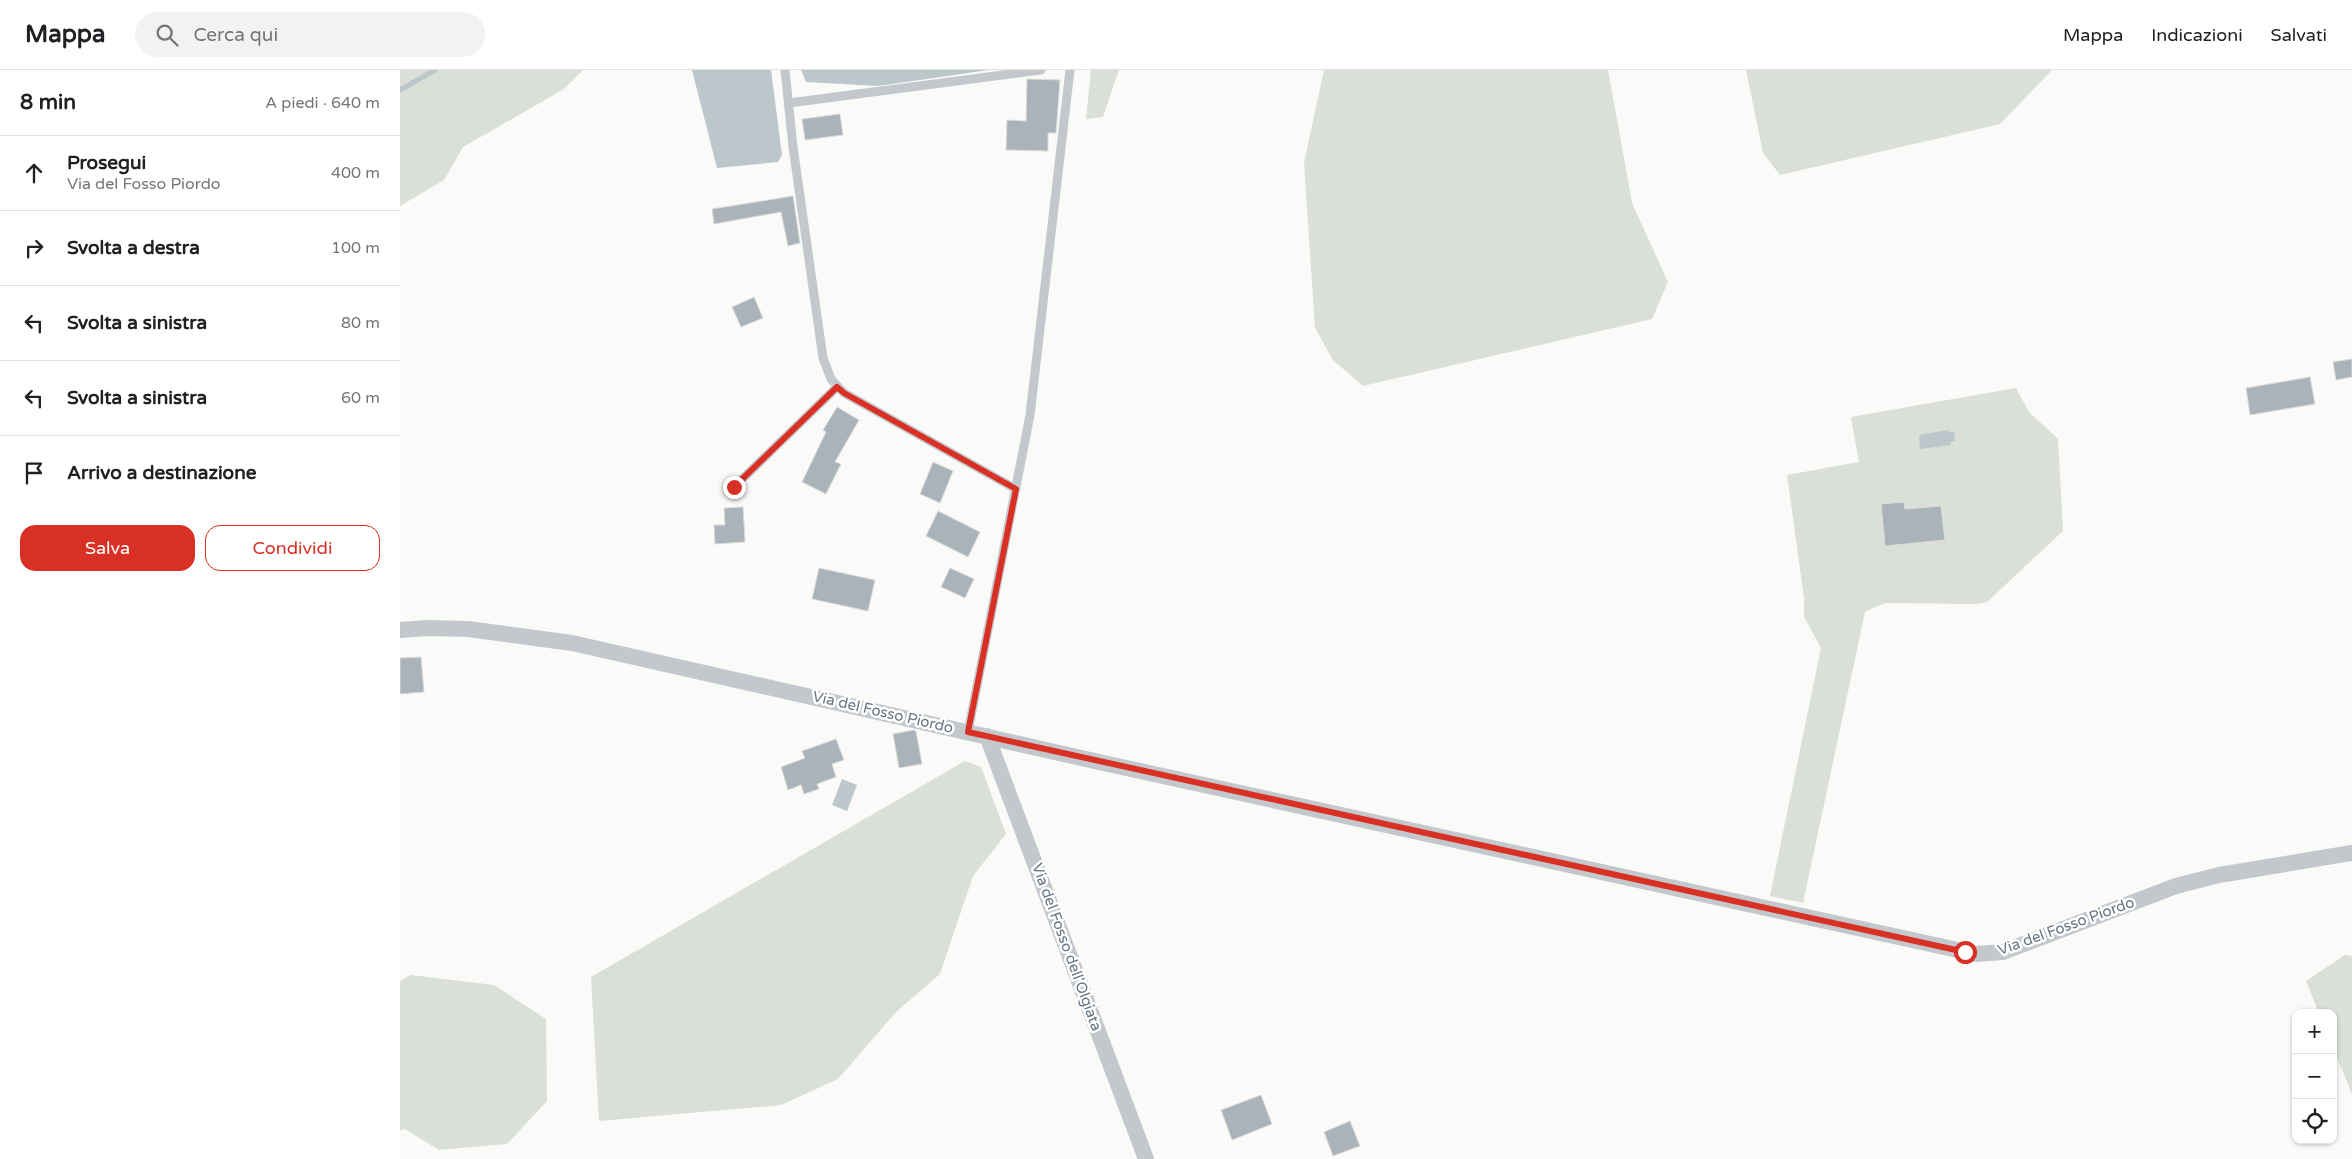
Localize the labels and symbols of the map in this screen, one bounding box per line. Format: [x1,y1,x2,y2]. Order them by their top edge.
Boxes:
route end [723,476,746,499]
street label: Via del Fosso Piordo [811,687,955,737]
street label: Via del Fosso dell'Olgiata [1028,861,1106,1033]
street label: Via del Fosso Piordo [1995,893,2137,959]
route start [1954,941,1977,964]

